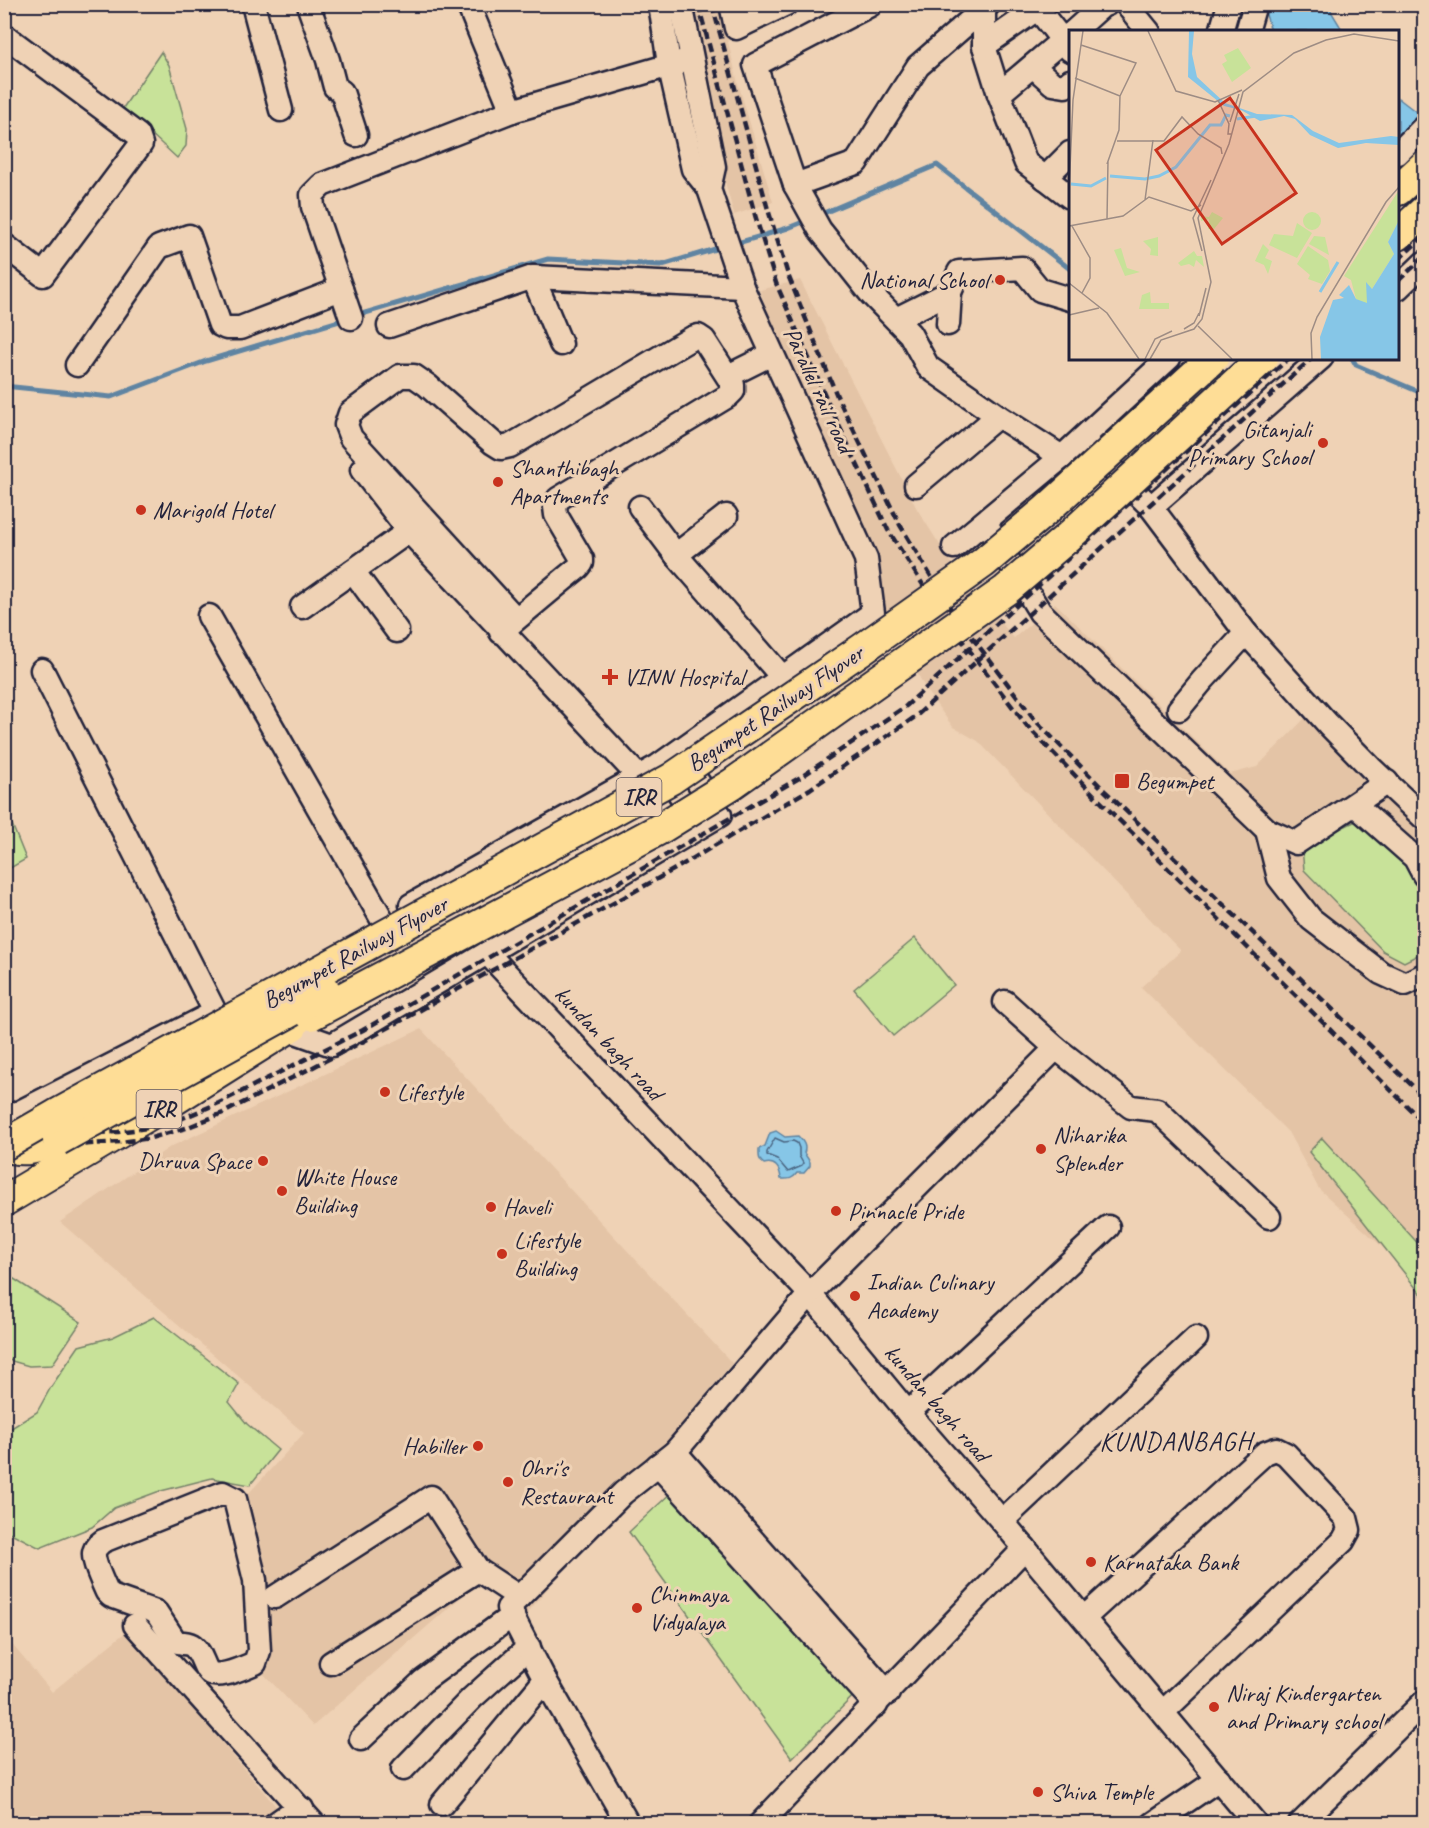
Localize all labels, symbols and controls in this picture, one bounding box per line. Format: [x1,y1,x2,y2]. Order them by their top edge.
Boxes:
inset map [1069,30,1399,360]
place label: National School [859,265,992,295]
marker: National School [993,273,1007,287]
street label: Parallel rail road [777,322,863,461]
place label: Gitanjali Primary School [1188,414,1315,472]
marker: Gitanjali Primary School [1316,436,1330,450]
place label: Shanthibagh Apartments [510,453,620,511]
marker: Shanthibagh Apartments [491,475,505,489]
place label: Marigold Hotel [153,495,276,525]
marker: Marigold Hotel [134,503,148,517]
street label: Begumpet Railway Flyover [681,636,871,778]
place label: VINN Hospital [624,662,748,692]
marker: VINN Hospital [601,668,619,686]
place label: Begumpet [1136,766,1215,796]
marker: Begumpet [1113,772,1131,790]
road number: IRR [616,778,662,816]
street label: Begumpet Railway Flyover [257,888,455,1015]
street label: kundan bagh road [548,979,672,1109]
place label: Lifestyle [397,1077,465,1107]
marker: Lifestyle [378,1085,392,1099]
road number: IRR [136,1090,182,1128]
place label: Niharika Splender [1053,1120,1127,1178]
marker: Niharika Splender [1034,1142,1048,1156]
place label: Dhruva Space [138,1146,253,1176]
marker: Dhruva Space [256,1154,270,1168]
place label: White House Building [294,1162,398,1220]
marker: White House Building [275,1184,289,1198]
place label: Haveli [503,1192,554,1222]
place label: Pinnacle Pride [848,1196,965,1226]
marker: Haveli [484,1200,498,1214]
marker: Pinnacle Pride [829,1204,843,1218]
place label: Lifestyle Building [514,1225,582,1283]
marker: Lifestyle Building [495,1247,509,1261]
place label: Indian Culinary Academy [867,1267,995,1325]
marker: Indian Culinary Academy [848,1289,862,1303]
street label: kundan bagh road [878,1338,999,1471]
district label: KUNDANBAGH [1099,1425,1255,1458]
place label: Habiller [403,1431,468,1461]
marker: Habiller [471,1439,485,1453]
place label: Ohri's Restaurant [520,1453,615,1511]
marker: Ohri's Restaurant [501,1475,515,1489]
place label: Karnataka Bank [1103,1547,1240,1577]
marker: Karnataka Bank [1084,1555,1098,1569]
place label: Chinmaya Vidyalaya [649,1579,730,1637]
marker: Chinmaya Vidyalaya [630,1601,644,1615]
place label: Niraj Kindergarten and Primary school [1226,1678,1385,1736]
marker: Niraj Kindergarten and Primary school [1207,1700,1221,1714]
place label: Shiva Temple [1050,1777,1155,1807]
marker: Shiva Temple [1031,1785,1045,1799]

